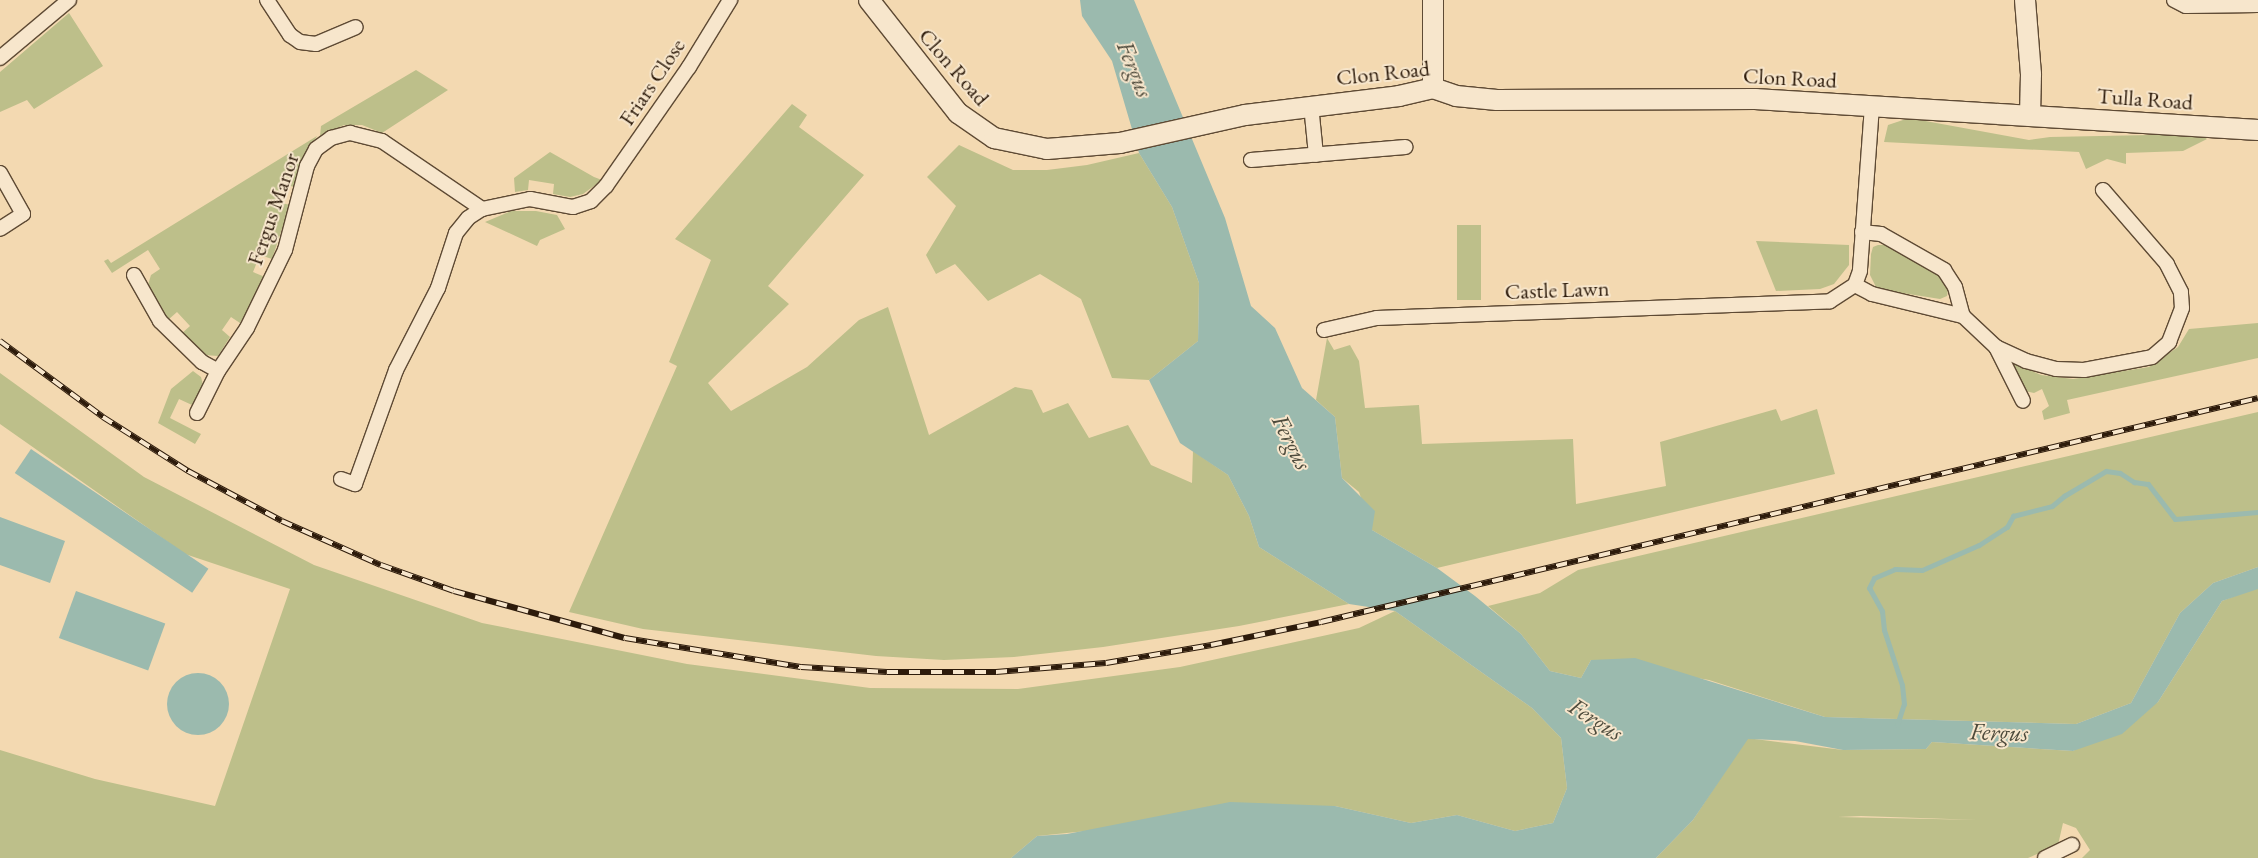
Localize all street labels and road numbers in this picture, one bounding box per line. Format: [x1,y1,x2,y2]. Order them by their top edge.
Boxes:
street label: Clon Road [913,23,995,111]
street label: Friars Close [613,34,691,130]
street label: Clon Road [1335,55,1431,91]
street label: Clon Road [1742,62,1838,94]
street label: Tulla Road [2096,82,2194,116]
street label: Fergus Manor [241,149,305,269]
street label: Castle Lawn [1504,275,1610,305]

